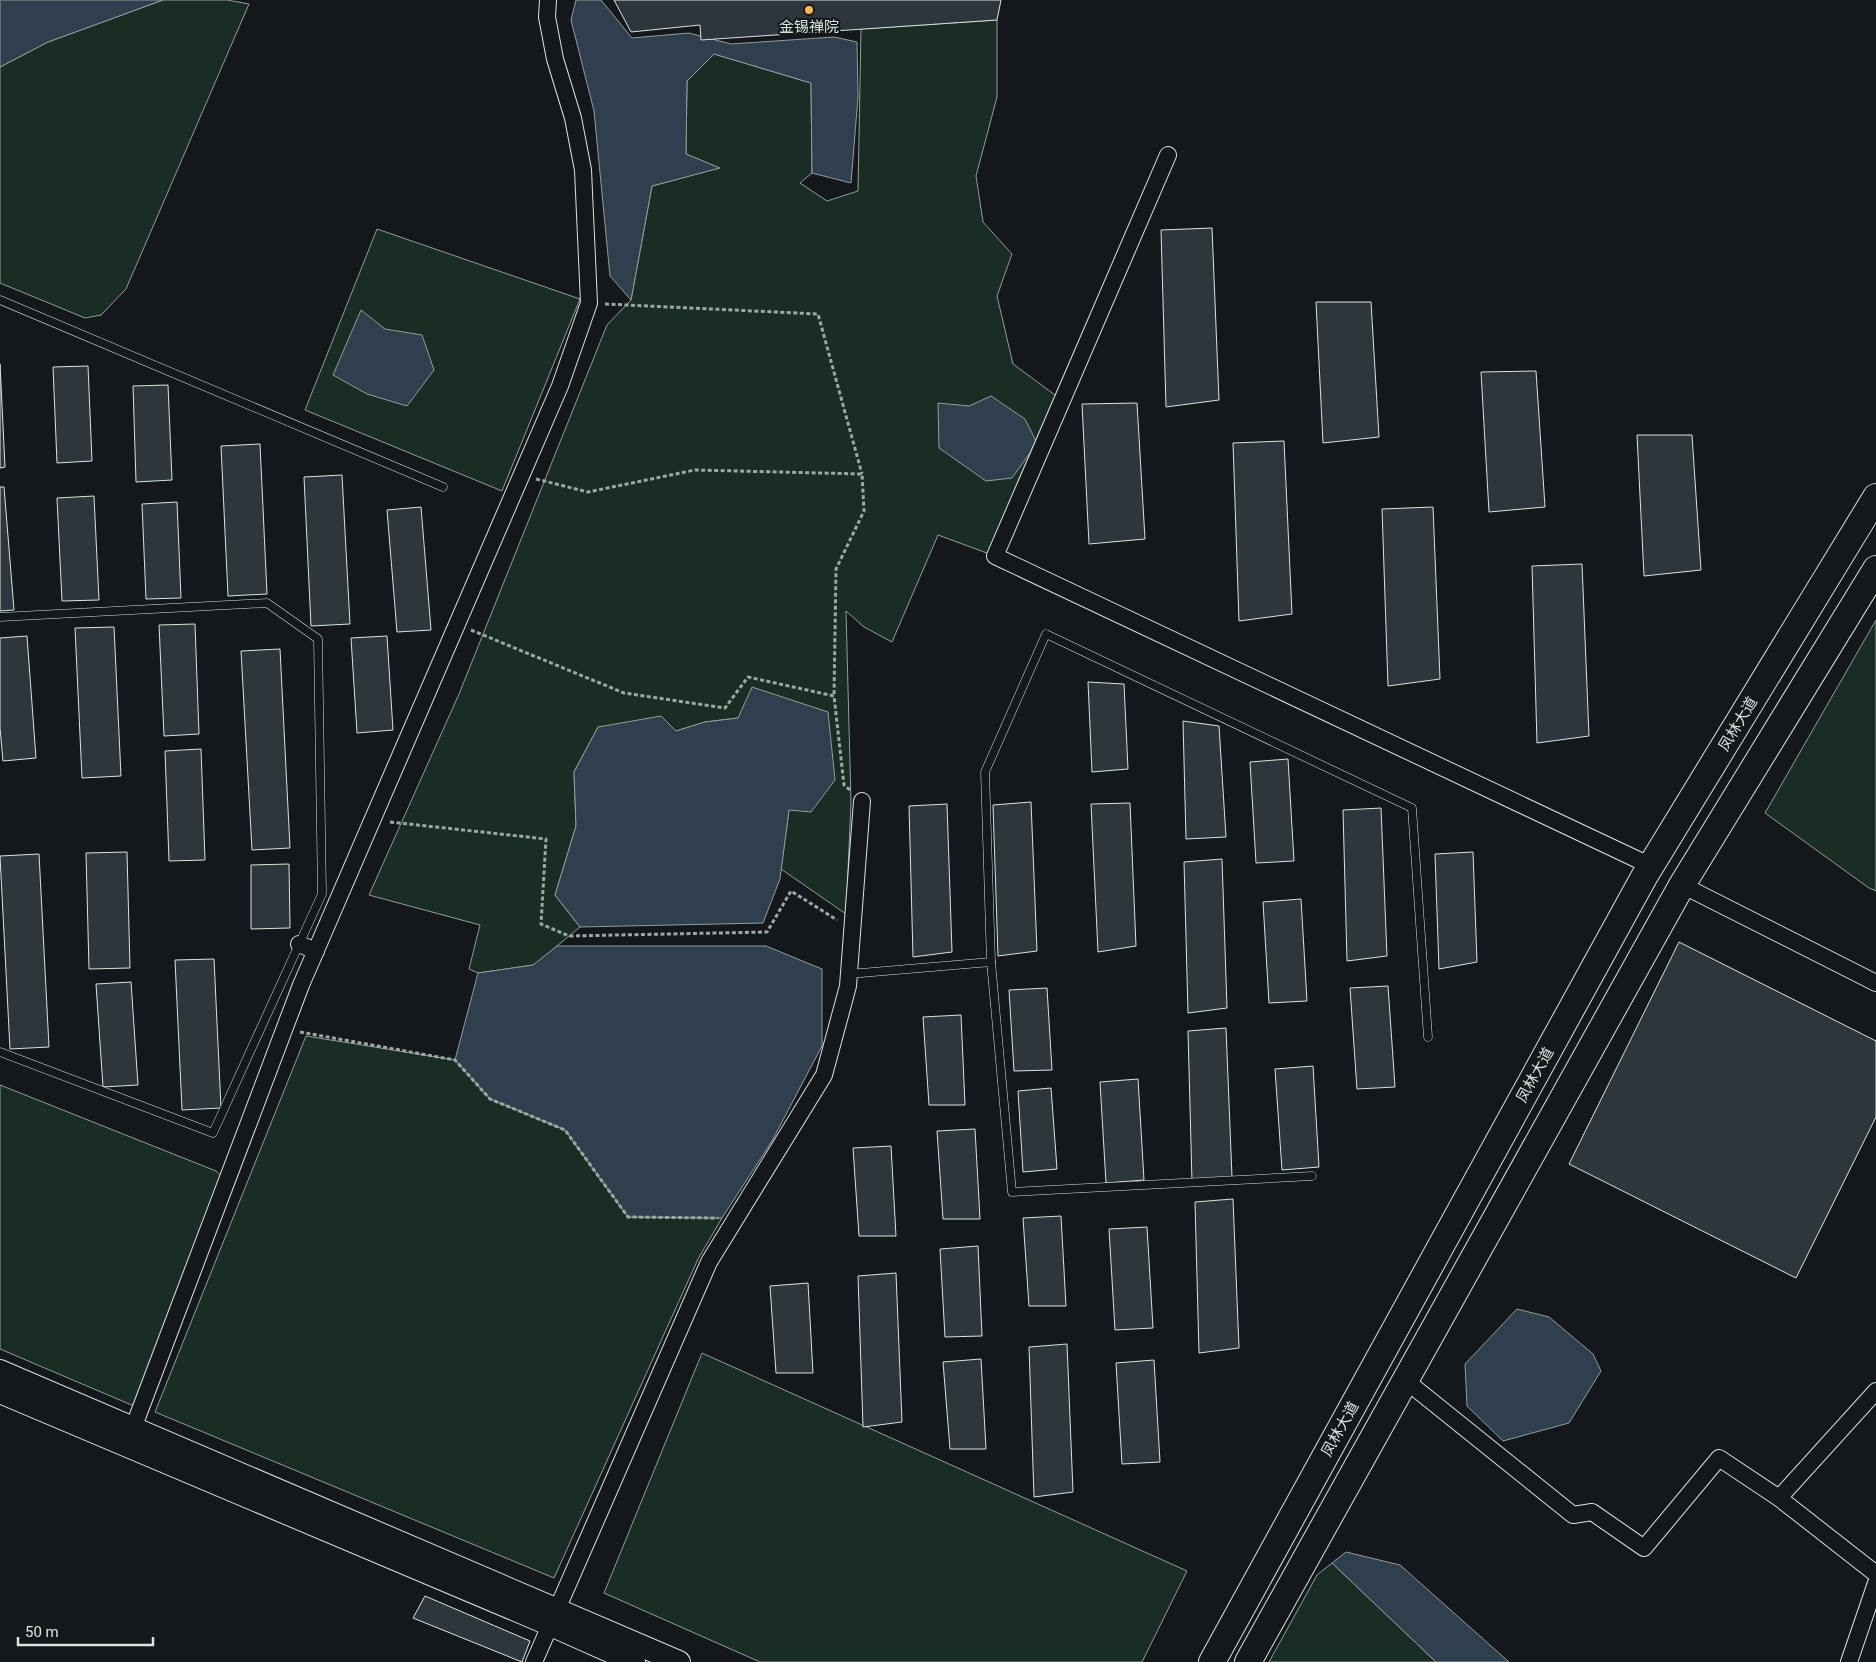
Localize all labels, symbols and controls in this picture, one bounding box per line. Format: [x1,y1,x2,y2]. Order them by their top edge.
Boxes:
marker: 金锡禅院 [803,4,815,16]
place label: 金锡禅院 [779,18,839,36]
street label: 凤林大道 [1715,694,1761,754]
street label: 凤林大道 [1513,1044,1557,1106]
street label: 凤林大道 [1318,1398,1362,1460]
scale bar [18,1614,152,1646]
text: 50 m [25,1623,59,1641]

